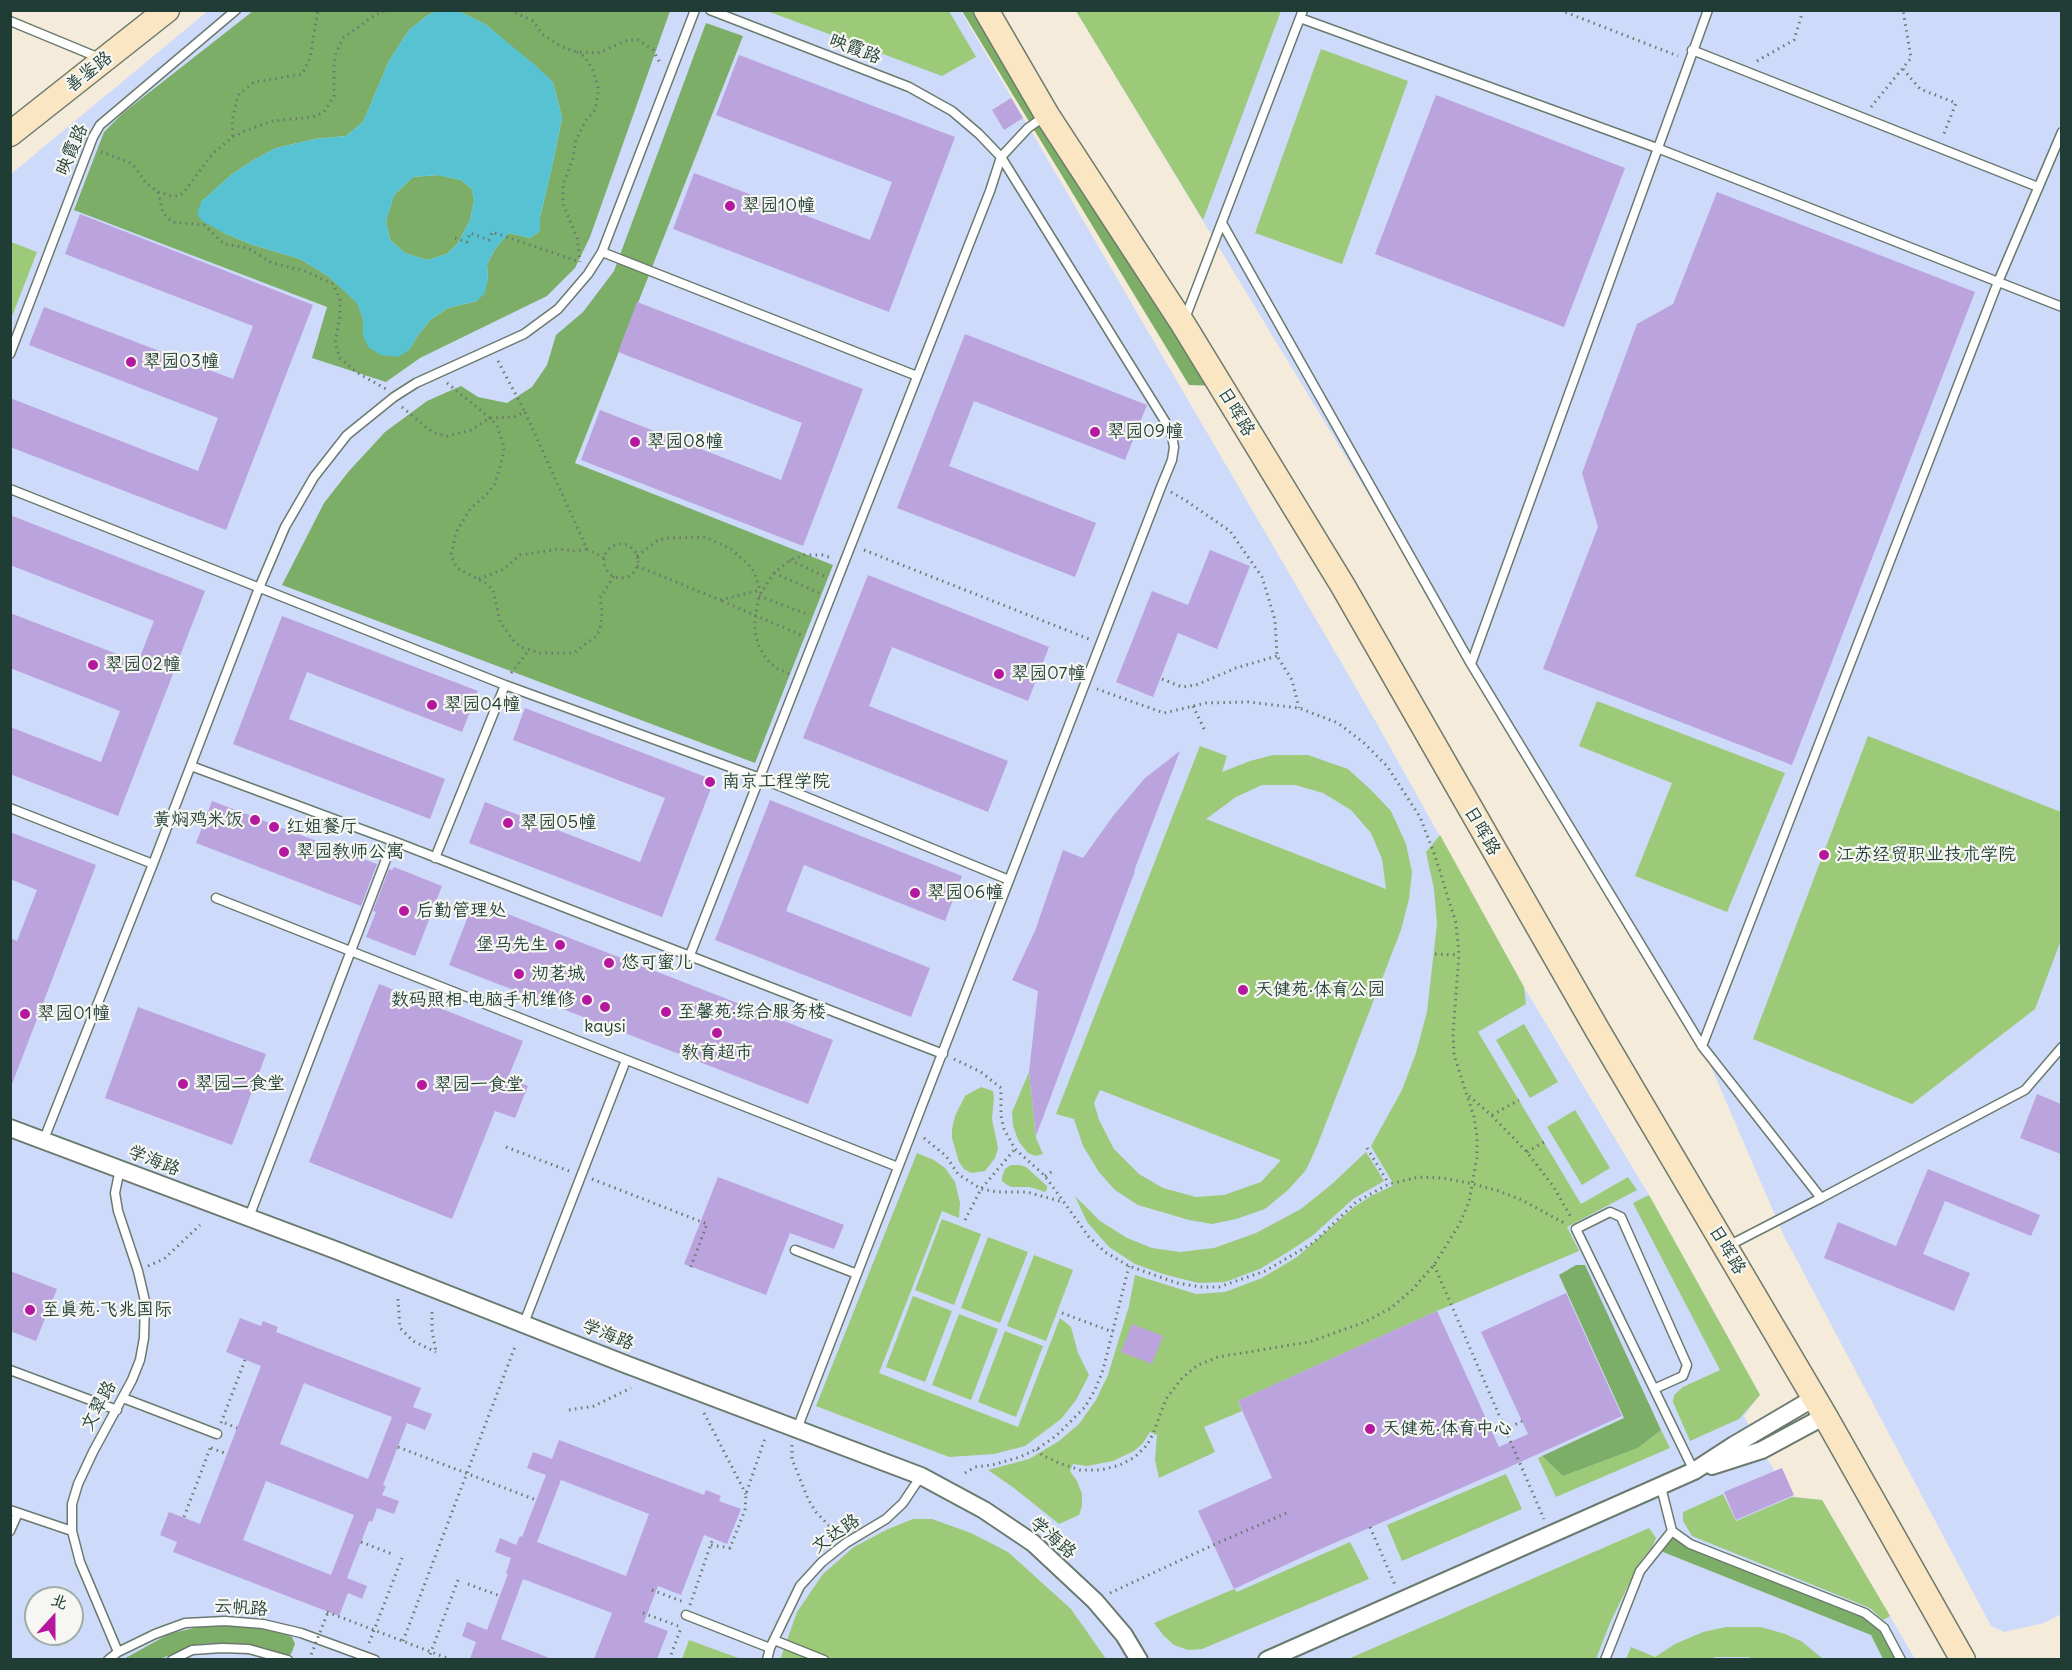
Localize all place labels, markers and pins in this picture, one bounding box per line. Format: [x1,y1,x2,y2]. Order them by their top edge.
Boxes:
place label: 翠园10幢 [742,195,815,217]
marker: 翠园10幢 [723,199,737,213]
place label: 翠园03幢 [143,351,219,373]
marker: 翠园03幢 [124,355,138,369]
place label: 翠园09幢 [1107,421,1183,443]
marker: 翠园09幢 [1088,425,1102,439]
place label: 翠园08幢 [647,431,723,453]
marker: 翠园08幢 [628,435,642,449]
place label: 翠园02幢 [105,654,181,676]
marker: 翠园02幢 [86,658,100,672]
place label: 翠园07幢 [1011,663,1085,685]
marker: 翠园07幢 [992,667,1006,681]
place label: 翠园04幢 [444,694,520,716]
marker: 翠园04幢 [425,698,439,712]
place label: 南京工程学院 [722,771,830,793]
marker: 南京工程学院 [703,775,717,789]
place label: 黄焖鸡米饭 [153,809,243,831]
place label: 翠园05幢 [520,812,596,834]
marker: 黄焖鸡米饭 [248,813,262,827]
place label: 红姐餐厅 [286,816,358,838]
marker: 翠园05幢 [501,816,515,830]
marker: 红姐餐厅 [267,820,281,834]
place label: 翠园教师公寓 [296,841,404,863]
place label: 江苏经贸职业技术学院 [1836,844,2016,866]
marker: 翠园教师公寓 [277,845,291,859]
marker: 江苏经贸职业技术学院 [1817,848,1831,862]
place label: 翠园06幢 [927,882,1003,904]
marker: 翠园06幢 [908,886,922,900]
place label: 后勤管理处 [416,900,506,922]
marker: 后勤管理处 [397,904,411,918]
place label: 堡马先生 [476,934,548,956]
marker: 堡马先生 [553,938,567,952]
place label: 悠可蜜儿 [621,952,693,974]
marker: 悠可蜜儿 [602,956,616,970]
place label: 沏茗城 [531,963,585,985]
marker: 沏茗城 [512,967,526,981]
place label: 天健苑·体育公园 [1255,979,1385,1001]
marker: 天健苑·体育公园 [1236,983,1250,997]
place label: 数码照相 电脑手机维修 [391,989,575,1011]
marker: 数码照相 电脑手机维修 [580,993,594,1007]
marker: kaysi [598,1000,612,1014]
place label: 至馨苑·综合服务楼 [678,1001,826,1023]
place label: 翠园01幢 [37,1003,110,1025]
marker: 至馨苑·综合服务楼 [659,1005,673,1019]
marker: 翠园01幢 [18,1007,32,1021]
place label: kaysi [584,1016,626,1038]
marker: 教育超市 [710,1026,724,1040]
place label: 教育超市 [681,1042,753,1064]
place label: 翠园二食堂 [195,1073,285,1095]
place label: 翠园一食堂 [434,1074,524,1096]
marker: 翠园二食堂 [176,1077,190,1091]
marker: 翠园一食堂 [415,1078,429,1092]
place label: 至真苑·飞兆国际 [42,1299,172,1321]
marker: 至真苑·飞兆国际 [23,1303,37,1317]
place label: 天健苑·体育中心 [1382,1418,1512,1440]
marker: 天健苑·体育中心 [1363,1422,1377,1436]

